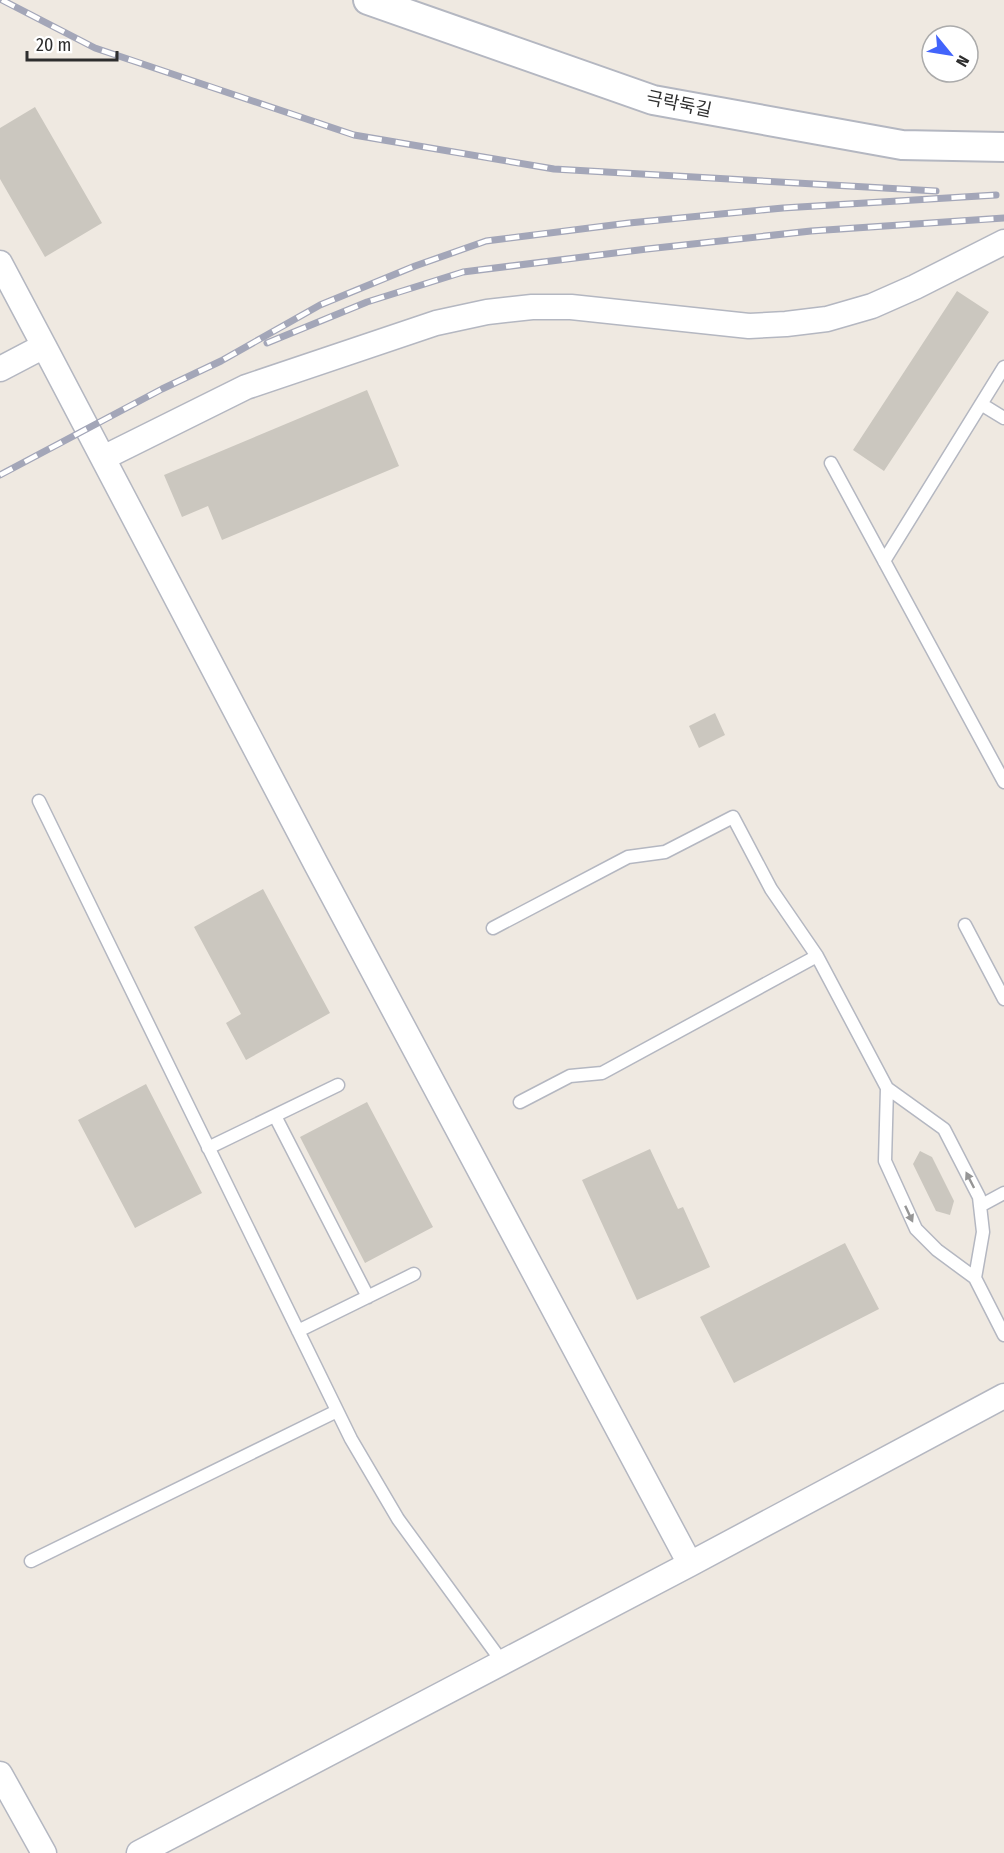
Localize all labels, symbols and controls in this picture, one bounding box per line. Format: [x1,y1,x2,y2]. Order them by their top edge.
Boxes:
scale bar [27,24,117,62]
north arrow [920,24,980,84]
text: 20 m [36,34,71,56]
text: N [952,52,973,70]
street label: 극락둑길 [644,86,714,122]
one-way arrow [966,1171,976,1189]
one-way arrow [904,1206,913,1223]

